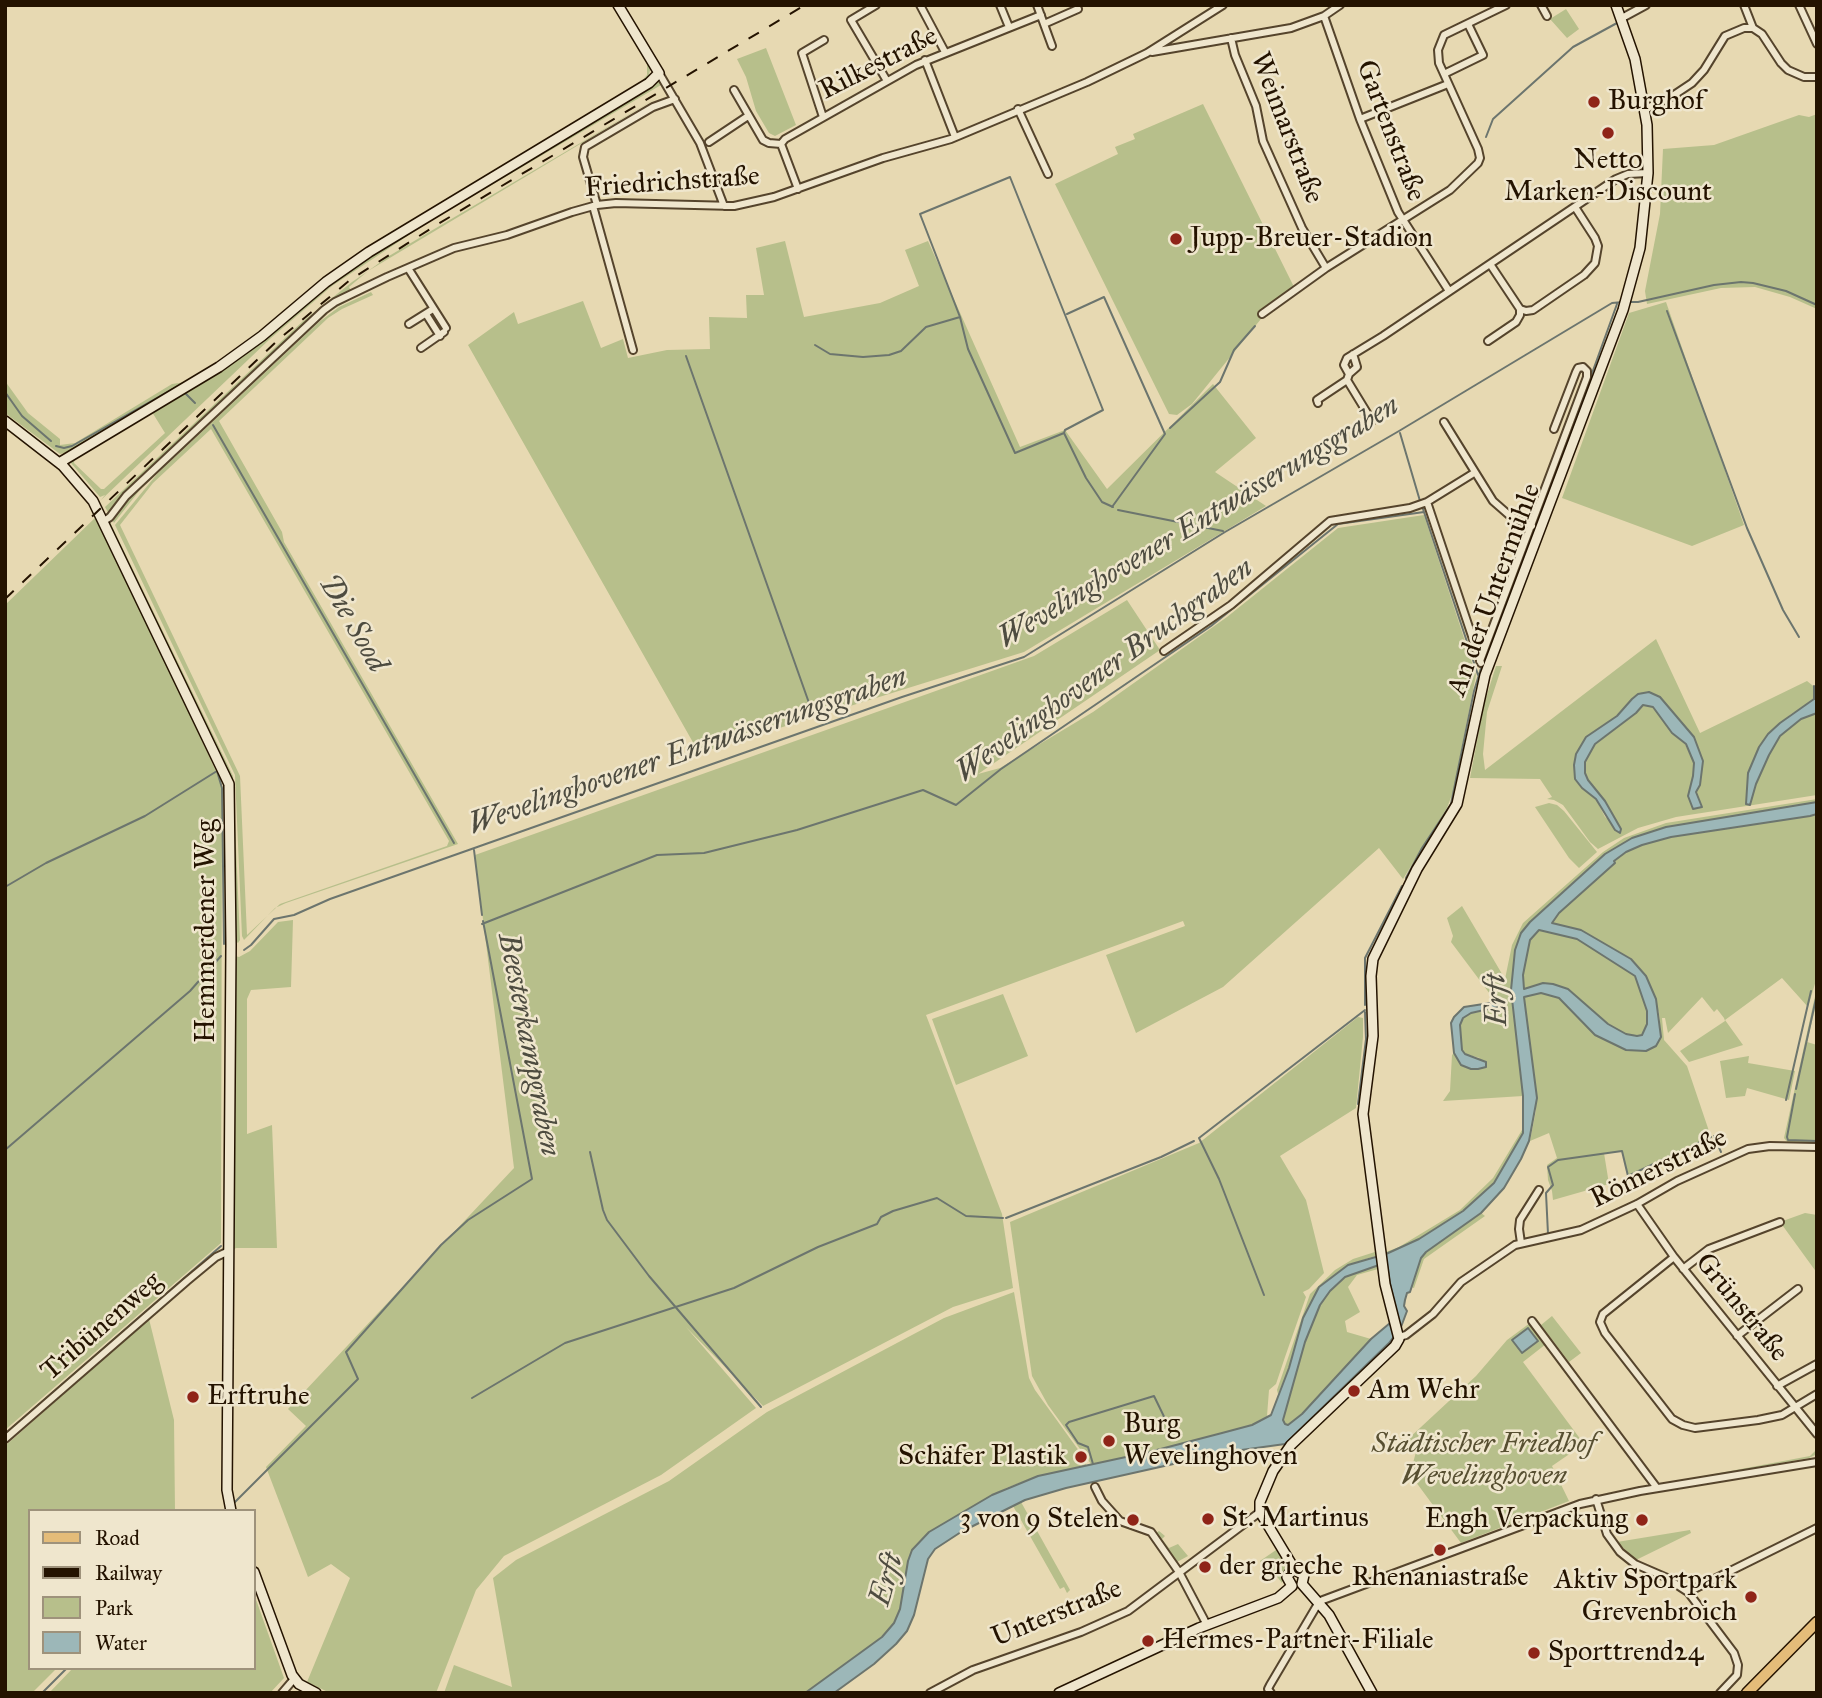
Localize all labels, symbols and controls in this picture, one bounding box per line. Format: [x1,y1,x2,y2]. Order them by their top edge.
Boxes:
street label: Rilkestraße [814,20,944,108]
street label: Weimarstraße [1242,48,1330,208]
street label: Gartenstraße [1348,56,1432,206]
place label: Burghof [1608,85,1704,119]
marker: Burghof [1586,94,1602,110]
marker: Netto Marken-Discount [1600,125,1616,141]
place label: Netto Marken-Discount [1504,144,1712,210]
street label: Friedrichstraße [583,160,761,206]
place label: Jupp-Breuer-Stadion [1190,222,1433,256]
marker: Jupp-Breuer-Stadion [1168,231,1184,247]
water label: Wevelinghovener Entwässerungsgraben [992,389,1406,657]
street label: An der Untermühle [1441,479,1549,701]
water label: Wevelinghovener Bruchgraben [949,551,1261,791]
water label: Die Sood [310,569,394,679]
water label: Wevelinghovener Entwässerungsgraben [464,660,912,844]
street label: Hemmerdener Weg [190,819,224,1043]
water label: Beesterkampgraben [489,930,567,1160]
water label: Erft [1479,973,1517,1027]
street label: Römerstraße [1585,1121,1733,1217]
street label: Grünstraße [1687,1247,1795,1369]
street label: Tribünenweg [35,1265,169,1389]
place label: Am Wehr [1368,1374,1479,1408]
place label: Erftruhe [207,1380,310,1414]
marker: Am Wehr [1346,1383,1362,1399]
marker: Erftruhe [185,1389,201,1405]
place label: Burg Wevelinghoven [1123,1408,1298,1474]
park label: Städtischer Friedhof Wevelinghoven [1372,1428,1596,1494]
marker: Burg Wevelinghoven [1101,1433,1117,1449]
place label: Schäfer Plastik [898,1440,1067,1474]
marker: Schäfer Plastik [1073,1449,1089,1465]
place label: St. Martinus [1222,1502,1369,1536]
place label: 3 von 9 Stelen [960,1503,1119,1537]
place label: Engh Verpackung [1425,1503,1628,1537]
legend [28,1509,256,1670]
marker: St. Martinus [1200,1511,1216,1527]
marker: 3 von 9 Stelen [1125,1512,1141,1528]
marker: Engh Verpackung [1634,1512,1650,1528]
text: Road [95,1525,140,1551]
marker: Rhenaniastraße [1432,1542,1448,1558]
water label: Erft [863,1549,913,1611]
place label: der grieche [1219,1550,1343,1584]
marker: der grieche [1197,1559,1213,1575]
text: Railway [95,1560,162,1586]
place label: Rhenaniastraße [1351,1561,1529,1595]
place label: Aktiv Sportpark Grevenbroich [1554,1564,1737,1630]
street label: Unterstraße [987,1573,1127,1655]
marker: Aktiv Sportpark Grevenbroich [1743,1589,1759,1605]
text: Park [95,1595,133,1621]
place label: Hermes-Partner-Filiale [1162,1624,1434,1658]
text: Water [95,1630,147,1656]
marker: Hermes-Partner-Filiale [1140,1633,1156,1649]
place label: Sporttrend24 [1548,1636,1703,1670]
marker: Sporttrend24 [1526,1645,1542,1661]

